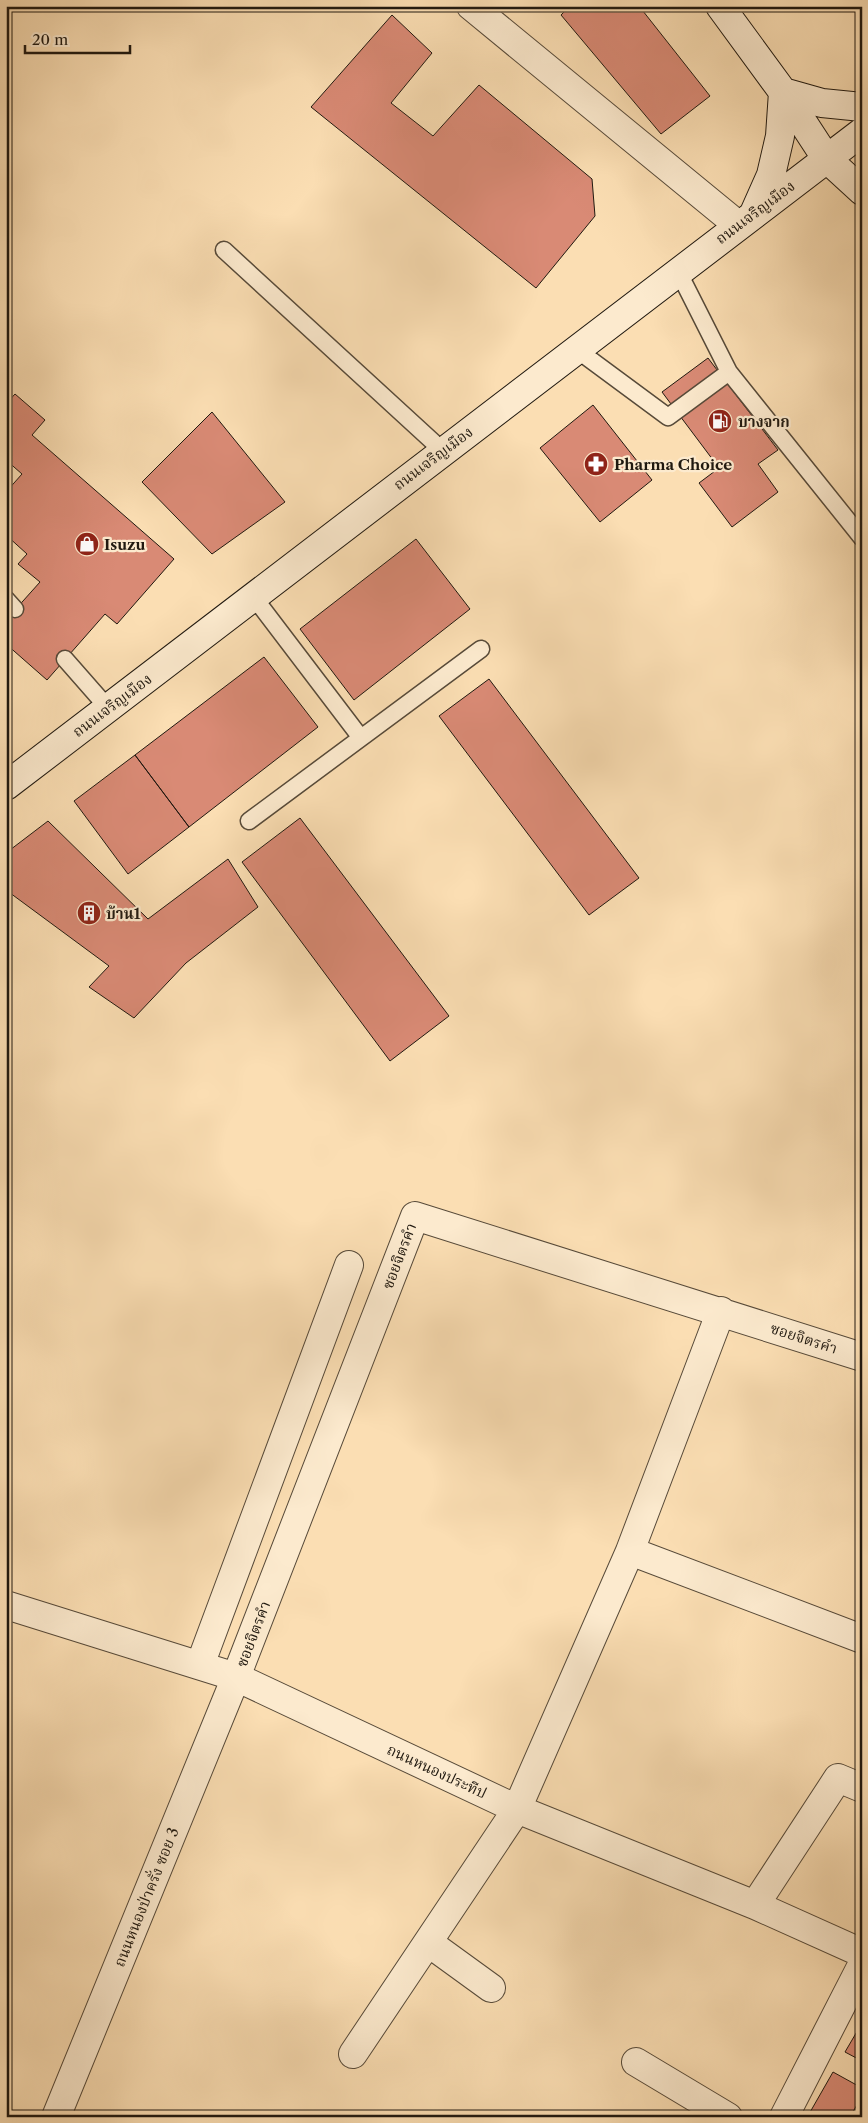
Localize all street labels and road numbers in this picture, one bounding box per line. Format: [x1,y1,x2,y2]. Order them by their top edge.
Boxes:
street label: ถนนเจริญเมือง [712,176,798,248]
street label: ถนนเจริญเมือง [390,422,476,494]
street label: ถนนเจริญเมือง [69,669,155,741]
street label: ซอยจิตรคำ [378,1220,420,1292]
street label: ซอยจิตรคำ [768,1318,840,1358]
street label: ซอยจิตรคำ [232,1598,274,1670]
street label: ถนนหนองประทีป [384,1740,490,1802]
street label: ถนนหนองป่าครั่ง ซอย 3 [108,1824,183,1970]

